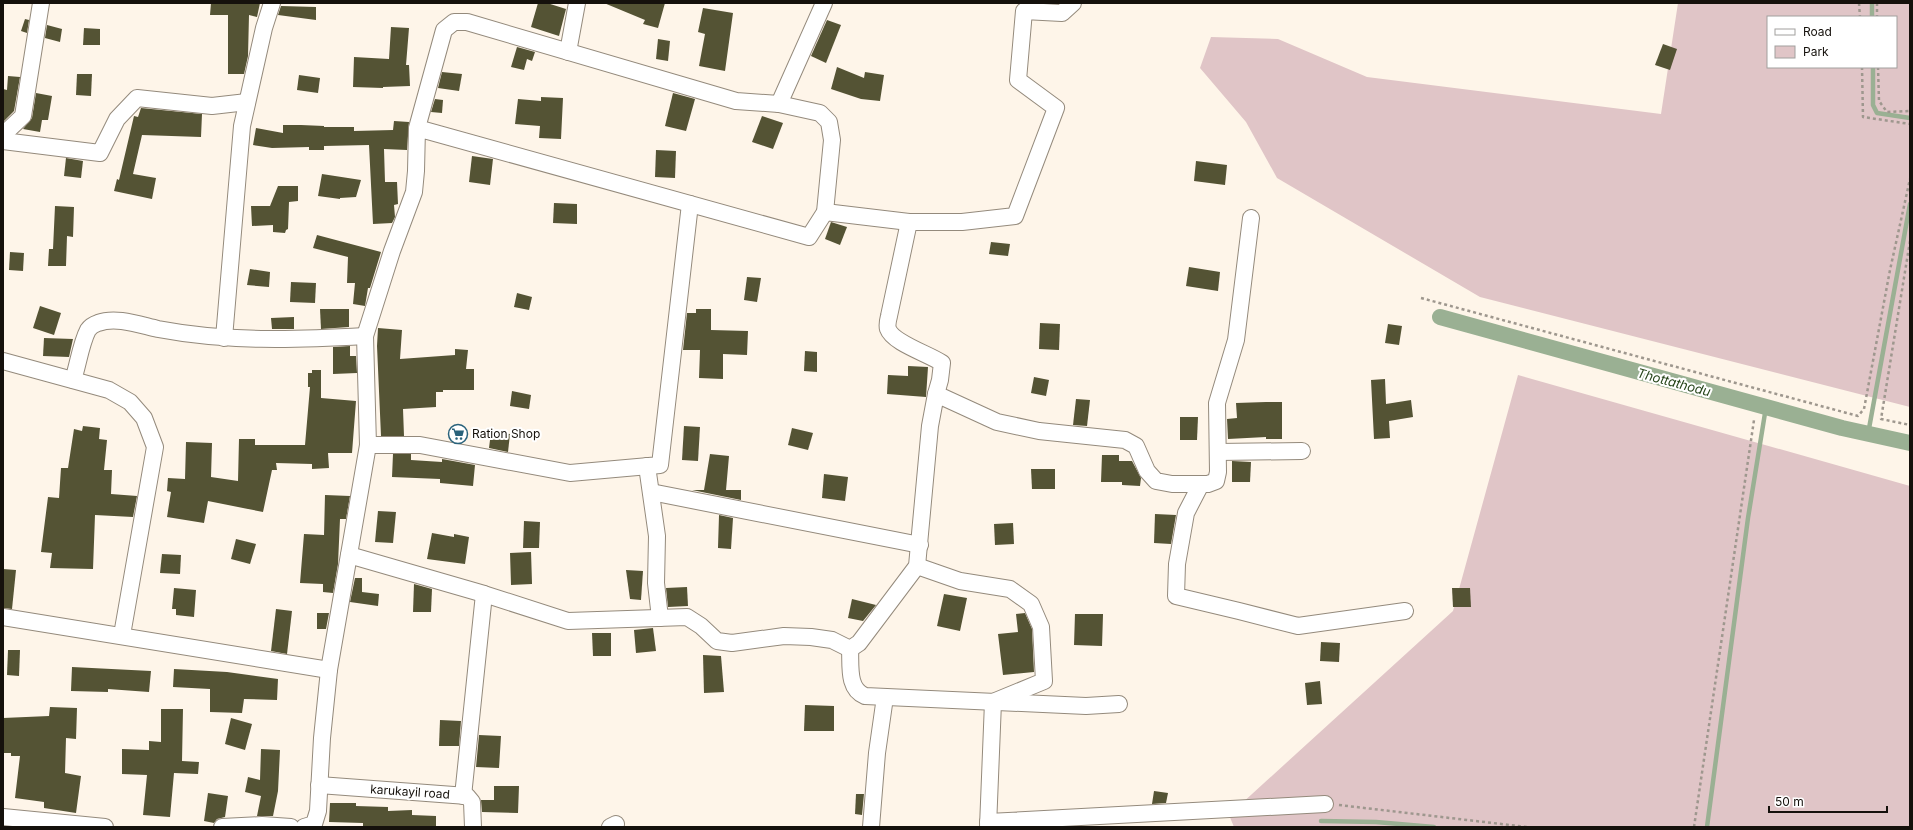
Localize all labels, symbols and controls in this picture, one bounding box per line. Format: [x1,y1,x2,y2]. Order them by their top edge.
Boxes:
legend [1767,16,1897,68]
text: Road [1803,24,1832,39]
text: Park [1803,44,1829,59]
water label: Thottathodu [1636,365,1713,400]
supermarket icon: Ration Shop [447,423,469,445]
place label: Ration Shop [472,426,540,441]
street label: karukayil road [370,781,450,802]
scale bar [1769,788,1887,814]
text: 50 m [1775,794,1804,809]

